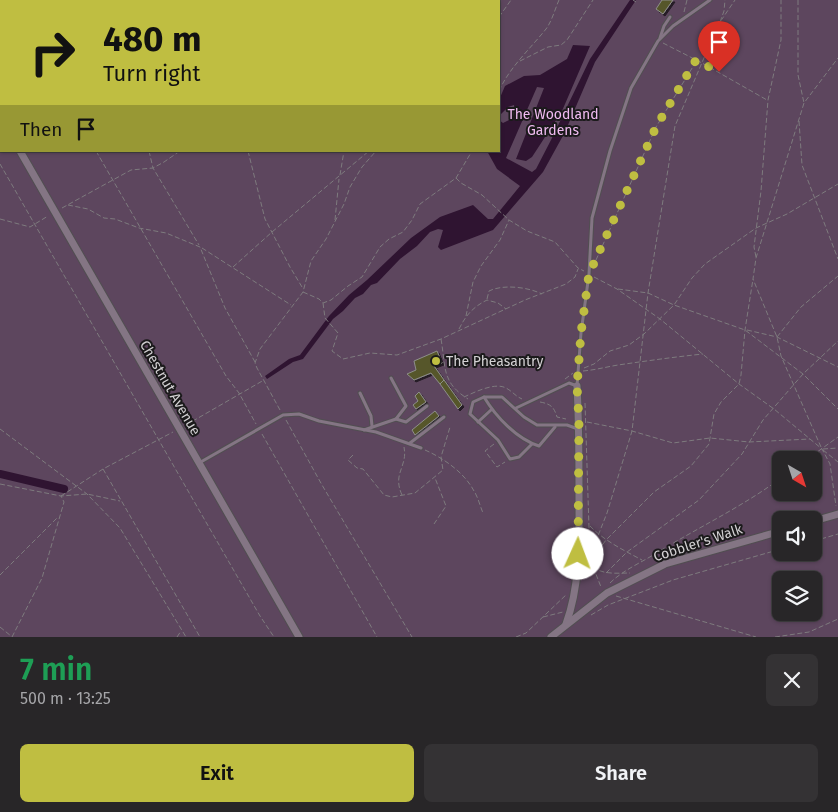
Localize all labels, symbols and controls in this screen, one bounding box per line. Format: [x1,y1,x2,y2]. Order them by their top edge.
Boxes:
text: 480 m [103,18,201,60]
icon: right [20,20,85,85]
pin [698,21,740,72]
icon: arrive [705,28,733,56]
text: Turn right [103,60,200,87]
park label: The Woodland Gardens [507,106,599,139]
icon: arrive [72,115,100,143]
text: Then [20,118,62,141]
street label: Chestnut Avenue [136,338,204,438]
place label: The Pheasantry [446,353,543,370]
marker: The Pheasantry [430,355,442,367]
north arrow [772,451,822,501]
map controls [772,451,822,621]
button: sound [772,511,822,561]
street label: Cobbler's Walk [651,520,745,565]
position arrow [551,527,603,579]
button: layers [772,571,822,621]
text: 7 min [20,652,92,688]
button: close [766,654,818,706]
text: 500 m · 13:25 [20,689,111,708]
button: Exit [20,744,414,802]
button: Share [424,744,818,802]

